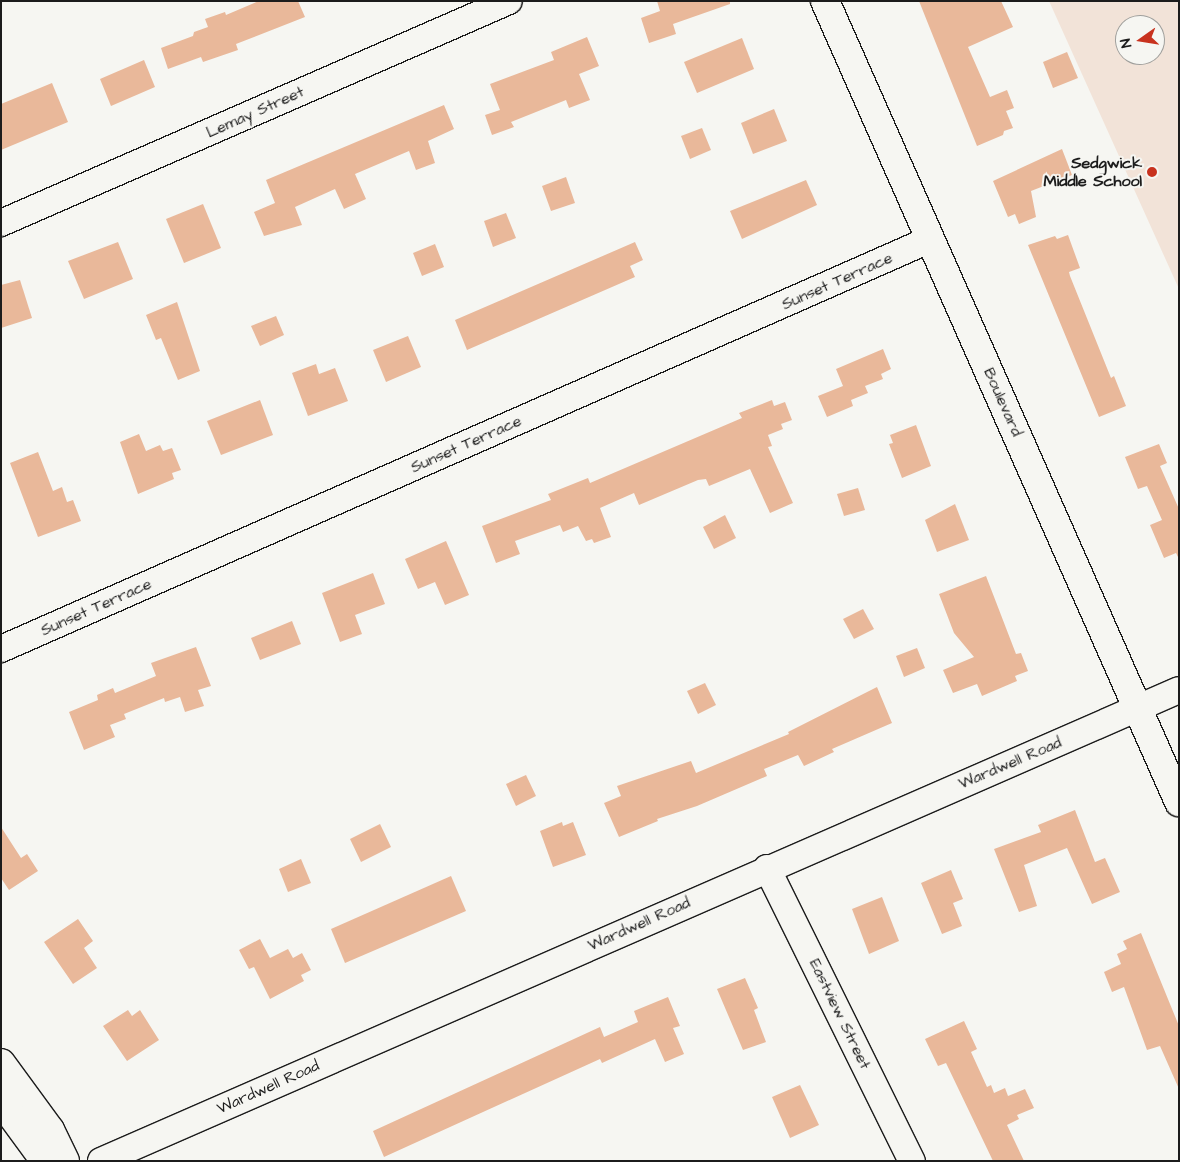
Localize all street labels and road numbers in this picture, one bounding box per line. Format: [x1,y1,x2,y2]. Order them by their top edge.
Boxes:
street label: Lemay Street [203,82,307,142]
street label: Sunset Terrace [779,248,895,314]
street label: Boulevard [979,365,1027,439]
street label: Sunset Terrace [408,411,524,477]
street label: Sunset Terrace [38,574,154,640]
street label: Wardwell Road [956,733,1064,793]
street label: Wardwell Road [585,893,693,955]
street label: Eastview Street [805,956,875,1072]
street label: Wardwell Road [214,1056,322,1118]

